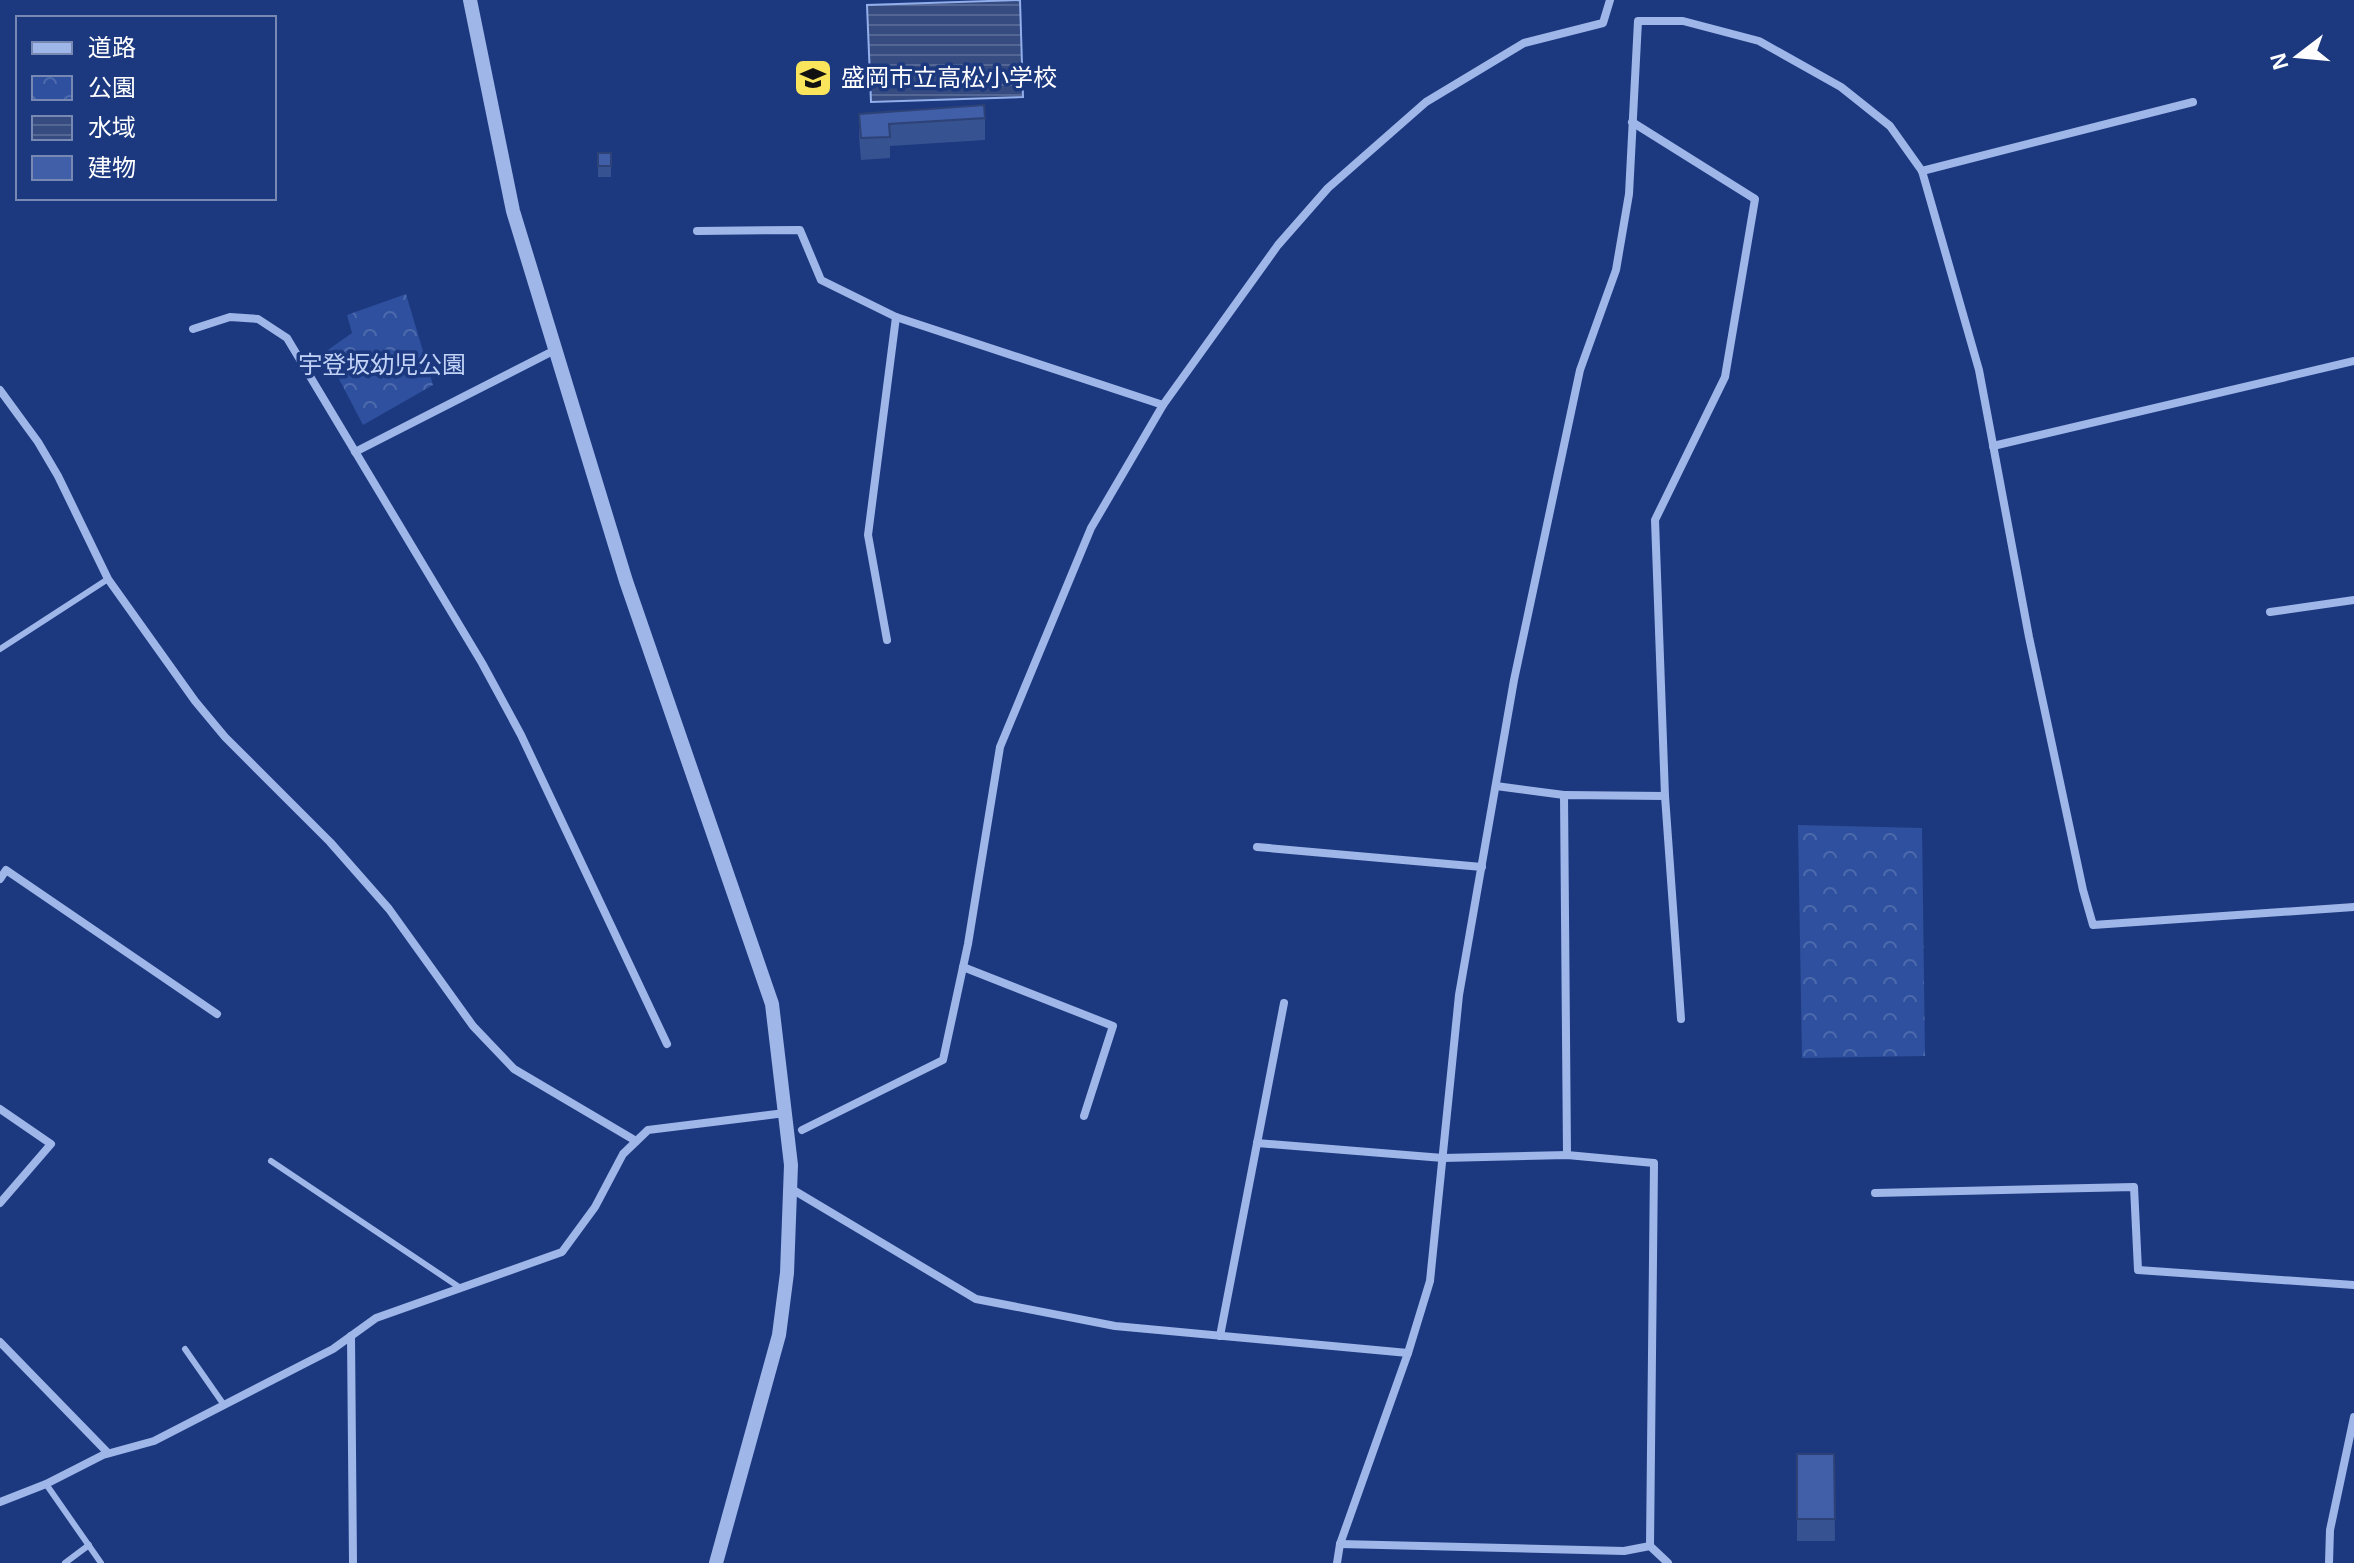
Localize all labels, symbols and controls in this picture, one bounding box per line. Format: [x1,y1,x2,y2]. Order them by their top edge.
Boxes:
legend [16,16,276,200]
north arrow [2258,16,2338,96]
text: 道路 [88,34,136,61]
text: N [2265,50,2293,72]
school or university icon: 盛岡市立高松小学校 [792,57,834,99]
place label: 盛岡市立高松小学校 [841,64,1057,91]
text: 公園 [88,74,136,101]
text: 水域 [88,114,136,141]
text: 建物 [88,154,136,181]
park label: 宇登坂幼児公園 [298,351,466,378]

